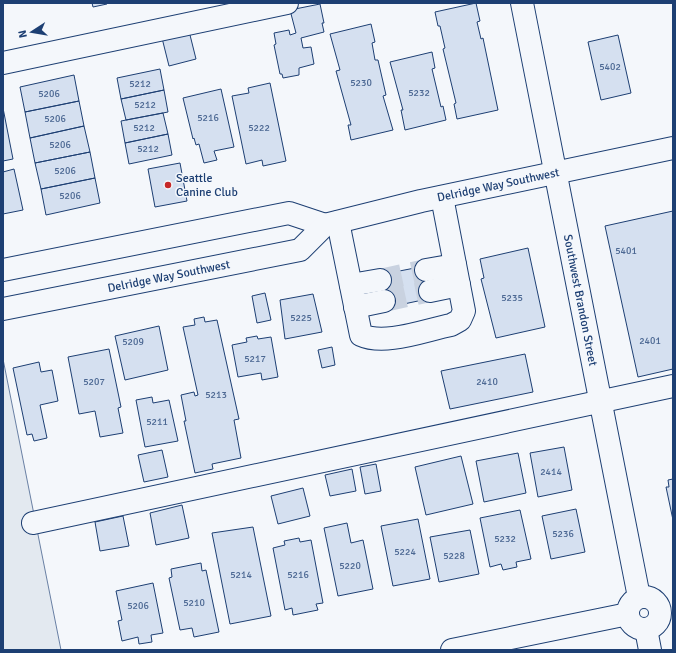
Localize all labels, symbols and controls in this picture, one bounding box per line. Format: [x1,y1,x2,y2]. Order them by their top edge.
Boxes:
north arrow [12,12,52,52]
text: N [16,29,30,39]
house number: 5402 [599,61,621,73]
house number: 5230 [350,77,372,89]
house number: 5212 [129,78,151,90]
house number: 5232 [408,87,430,99]
house number: 5206 [38,88,60,100]
house number: 5212 [134,99,156,111]
house number: 5216 [197,112,219,124]
house number: 5206 [44,113,66,125]
house number: 5212 [133,122,155,134]
house number: 5222 [248,122,270,134]
house number: 5206 [49,139,71,151]
house number: 5212 [137,143,159,155]
house number: 5206 [54,165,76,177]
street label: Delridge Way Southwest [436,165,561,205]
place label: Seattle Canine Club [176,171,238,200]
marker: Seattle Canine Club [163,180,173,190]
house number: 5206 [59,190,81,202]
street label: Southwest Brandon Street [560,233,601,367]
house number: 5401 [615,245,637,257]
street label: Delridge Way Southwest [106,257,231,296]
house number: 5235 [501,292,523,304]
house number: 5225 [290,312,312,324]
house number: 2401 [639,335,661,347]
house number: 5209 [122,336,144,348]
house number: 5217 [244,353,266,365]
house number: 5207 [83,376,105,388]
house number: 2410 [476,376,498,388]
house number: 5213 [205,389,227,401]
house number: 5211 [146,416,168,428]
house number: 2414 [540,466,562,478]
house number: 5236 [552,528,574,540]
house number: 5232 [494,533,516,545]
house number: 5224 [394,546,416,558]
house number: 5228 [443,550,465,562]
house number: 5220 [339,560,361,572]
house number: 5214 [230,569,252,581]
house number: 5216 [287,569,309,581]
house number: 5210 [183,597,205,609]
house number: 5206 [127,600,149,612]

